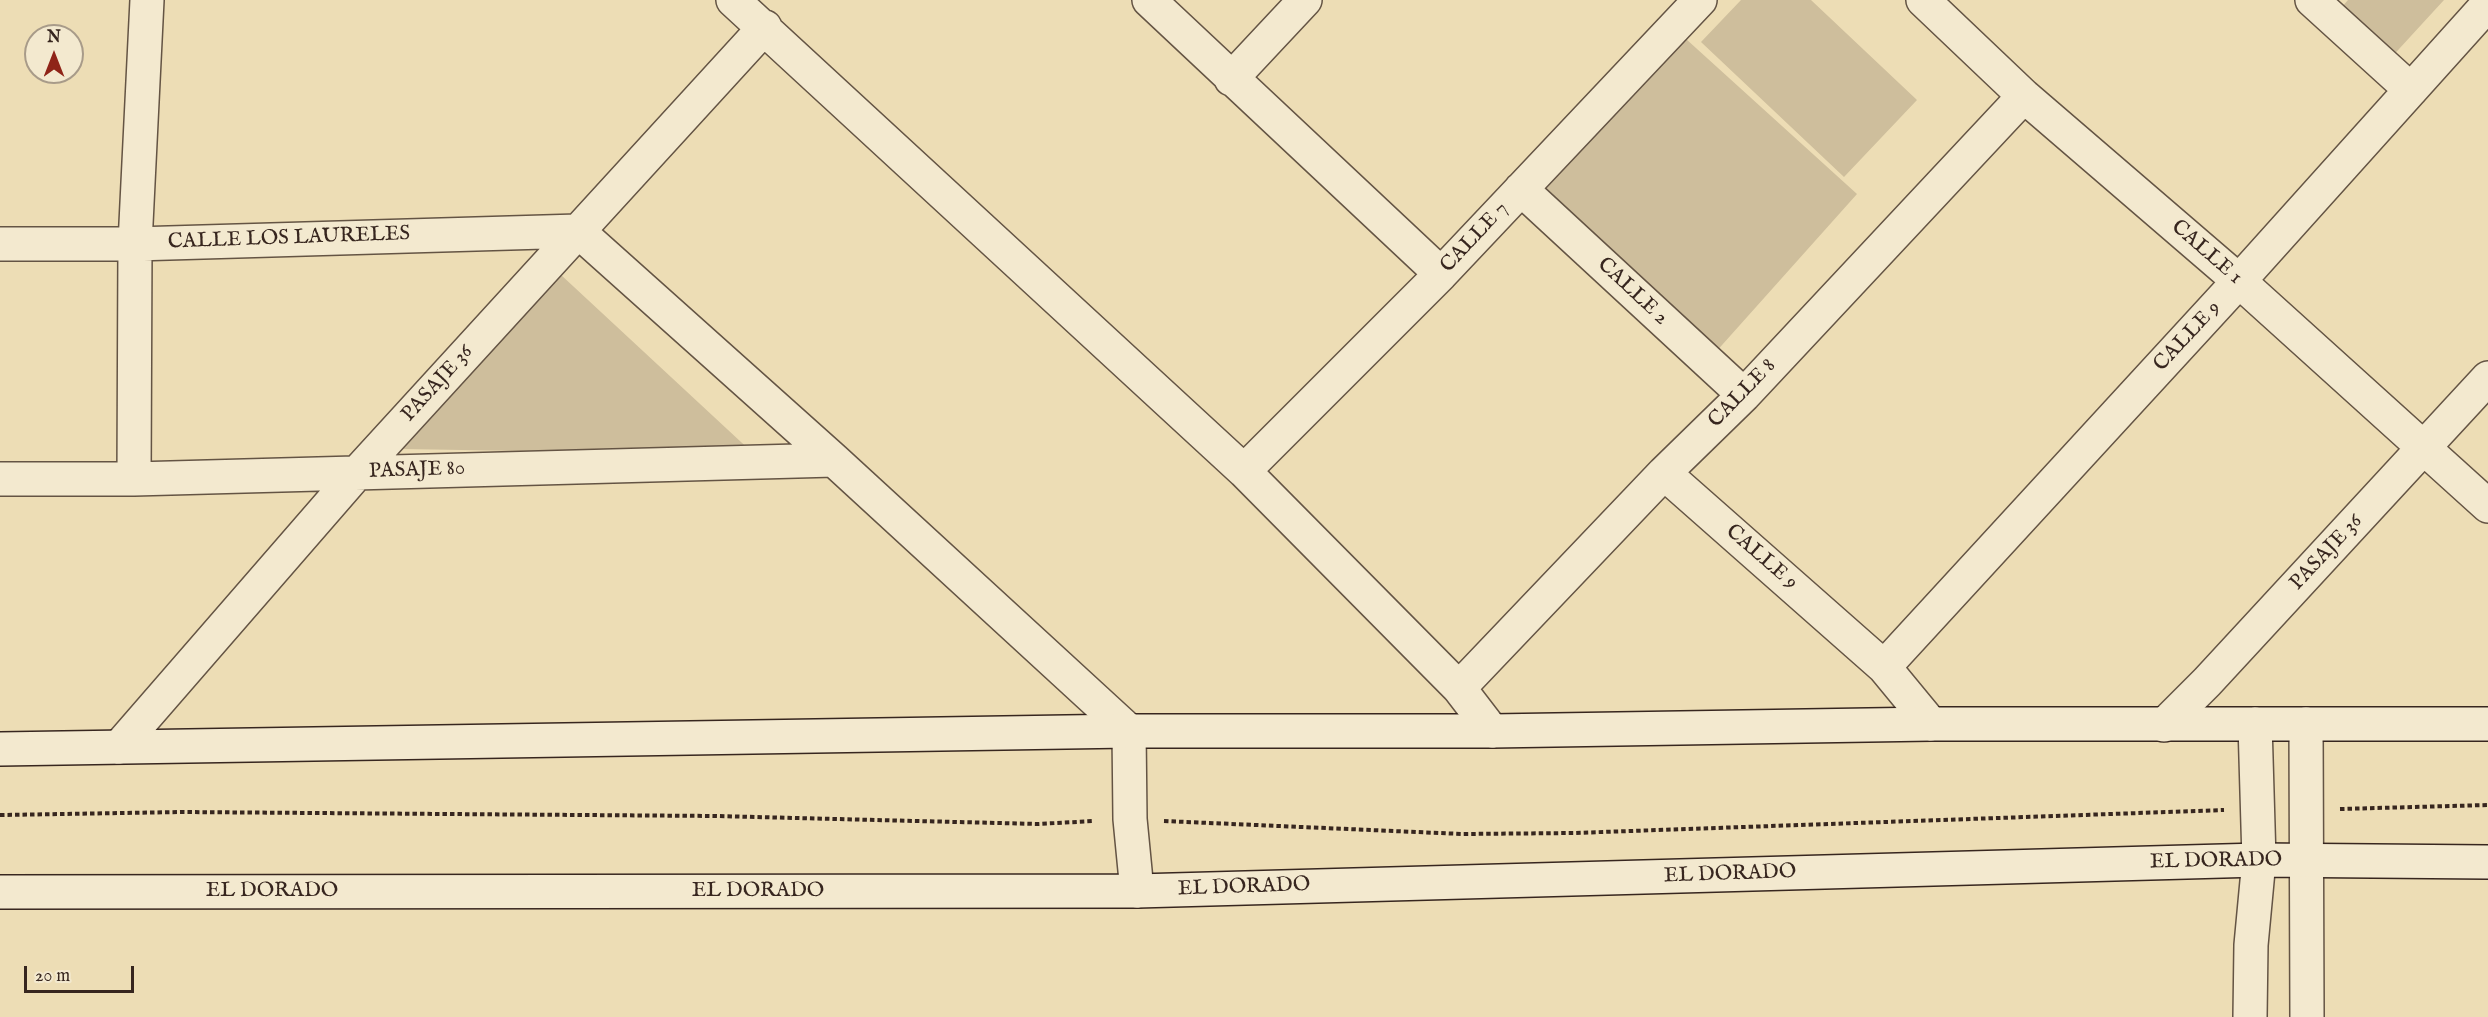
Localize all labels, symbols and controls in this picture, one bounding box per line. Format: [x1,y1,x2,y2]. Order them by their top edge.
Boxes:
north arrow [24,24,84,84]
text: N [47,28,61,48]
street label: CALLE 7 [1436,197,1514,279]
street label: CALLE 1 [2165,215,2247,291]
street label: CALLE LOS LAURELES [167,222,411,256]
street label: CALLE 2 [1591,253,1673,331]
street label: CALLE 9 [2149,296,2227,378]
street label: PASAJE 36 [397,340,479,428]
street label: CALLE 8 [1704,354,1782,434]
street label: PASAJE 80 [368,457,466,485]
street label: PASAJE 36 [2285,510,2369,596]
street label: CALLE 9 [1720,520,1802,596]
street label: EL DORADO [2150,848,2282,876]
street label: EL DORADO [1663,860,1797,890]
street label: EL DORADO [1177,873,1311,903]
street label: EL DORADO [206,879,338,905]
street label: EL DORADO [692,879,824,905]
scale bar [27,954,136,992]
text: 20 m [35,965,70,988]

